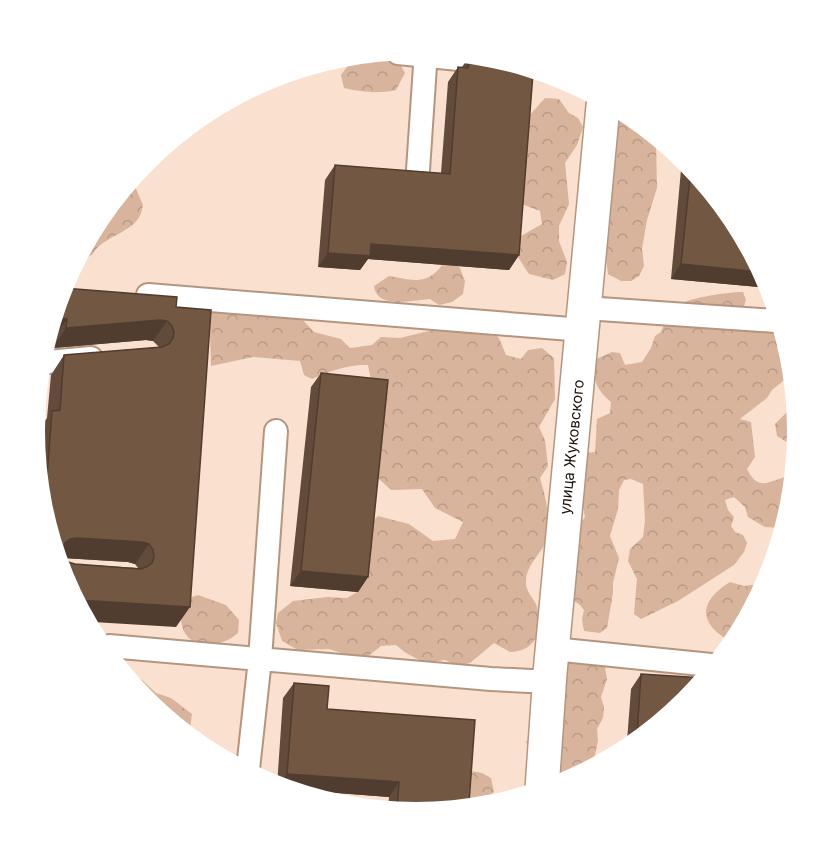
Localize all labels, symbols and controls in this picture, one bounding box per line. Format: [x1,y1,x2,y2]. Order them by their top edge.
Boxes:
street label: улица Жуковского [555,379,588,515]

